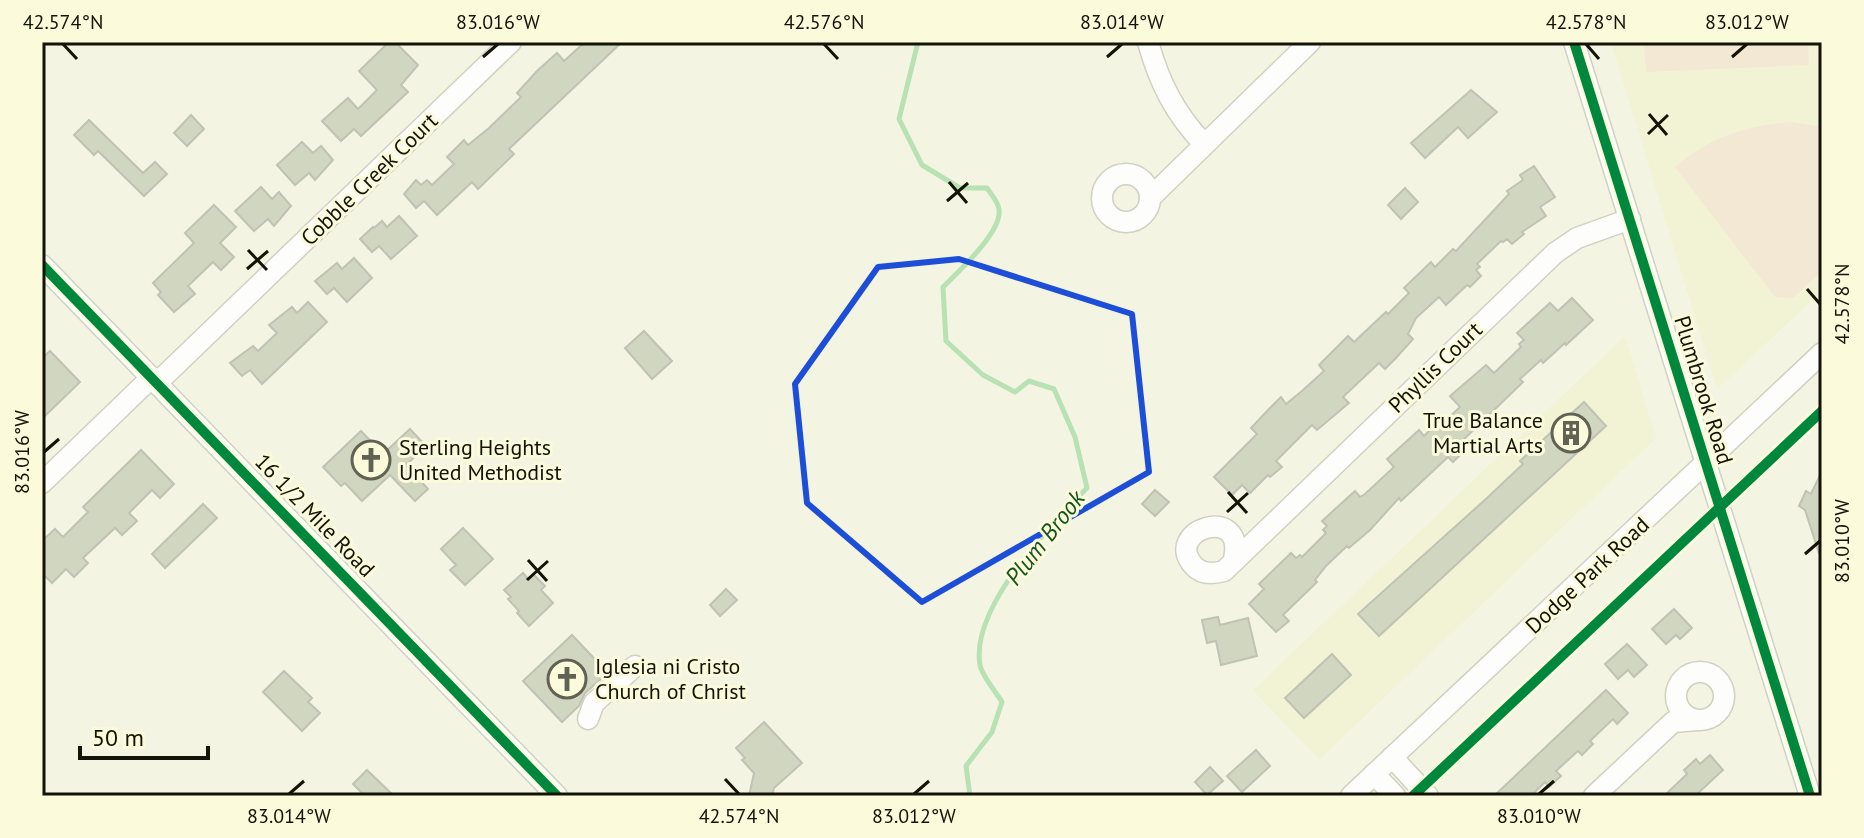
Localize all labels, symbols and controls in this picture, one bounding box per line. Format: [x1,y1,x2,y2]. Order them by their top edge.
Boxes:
text: 42.574°N [23,9,103,35]
text: 83.016°W [456,9,540,35]
text: 42.576°N [784,9,864,35]
text: 83.014°W [1080,9,1164,35]
text: 42.578°N [1546,9,1626,35]
text: 83.012°W [1705,9,1789,35]
street label: Cobble Creek Court [295,106,444,251]
text: 42.578°N [1829,264,1855,344]
street label: Plumbrook Road [1668,312,1740,468]
street label: Phyllis Court [1382,315,1488,419]
place label: True Balance Martial Arts [1423,406,1543,459]
text: 83.016°W [9,410,35,494]
building icon: True Balance Martial Arts [1550,412,1592,454]
place label: Sterling Heights United Methodist [399,433,562,486]
church icon: Sterling Heights United Methodist [350,439,392,481]
street label: 16 1/2 Mile Road [249,447,381,583]
water label: Plum Brook [998,483,1092,591]
text: 83.010°W [1829,499,1855,583]
street label: Dodge Park Road [1519,510,1655,640]
place label: Iglesia ni Cristo Church of Christ [595,652,746,705]
church icon: Iglesia ni Cristo Church of Christ [546,658,588,700]
scale bar [80,710,208,760]
text: 50 m [92,722,144,753]
text: 83.014°W [247,803,331,829]
text: 42.574°N [699,803,779,829]
text: 83.012°W [872,803,956,829]
text: 83.010°W [1497,803,1581,829]

